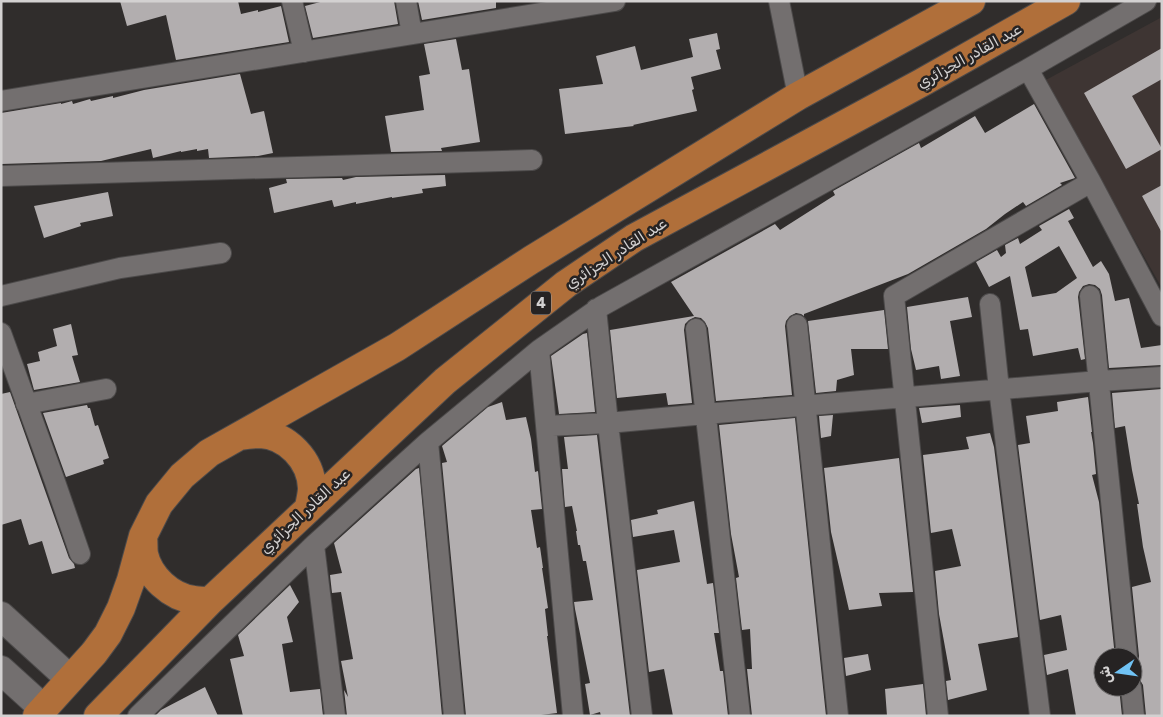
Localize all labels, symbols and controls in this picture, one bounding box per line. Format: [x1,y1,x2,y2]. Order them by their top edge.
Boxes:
street label: عبد القادر الجزائري [914,20,1025,93]
street label: عبد القادر الجزائري [562,214,670,293]
road number: 4 [531,292,551,314]
street label: عبد القادر الجزائري [256,465,354,558]
north arrow [1093,647,1143,697]
text: ش [1095,664,1116,685]

